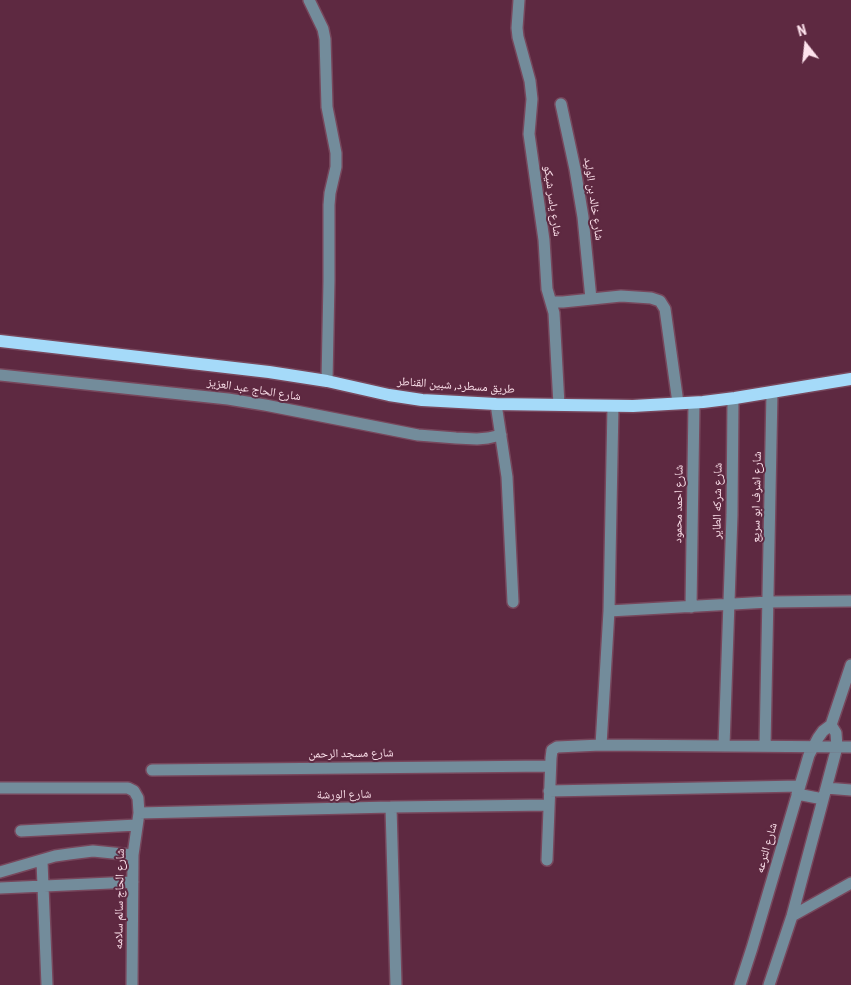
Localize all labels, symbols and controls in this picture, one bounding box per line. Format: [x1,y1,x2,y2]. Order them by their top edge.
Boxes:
north arrow [781,20,831,70]
text: N [796,22,808,39]
street label: شارع خالد بن الوليد [580,156,606,242]
street label: شارع ياسر شيكو [540,165,564,237]
street label: شارع الحاج عبد العزيز [206,375,302,405]
street label: طريق مسطرد, شبين القناطر [397,375,515,397]
street label: شارع اشرف ابو سريع [749,451,765,543]
street label: شارع شركه الطاير [710,463,726,539]
street label: شارع احمد محمود [671,465,687,543]
street label: شارع مسجد الرحمن [308,746,394,762]
street label: شارع الورشة [317,787,371,803]
street label: شارع الترعه [753,821,781,875]
street label: شارع الحاج سالم سلامه [112,848,128,950]

